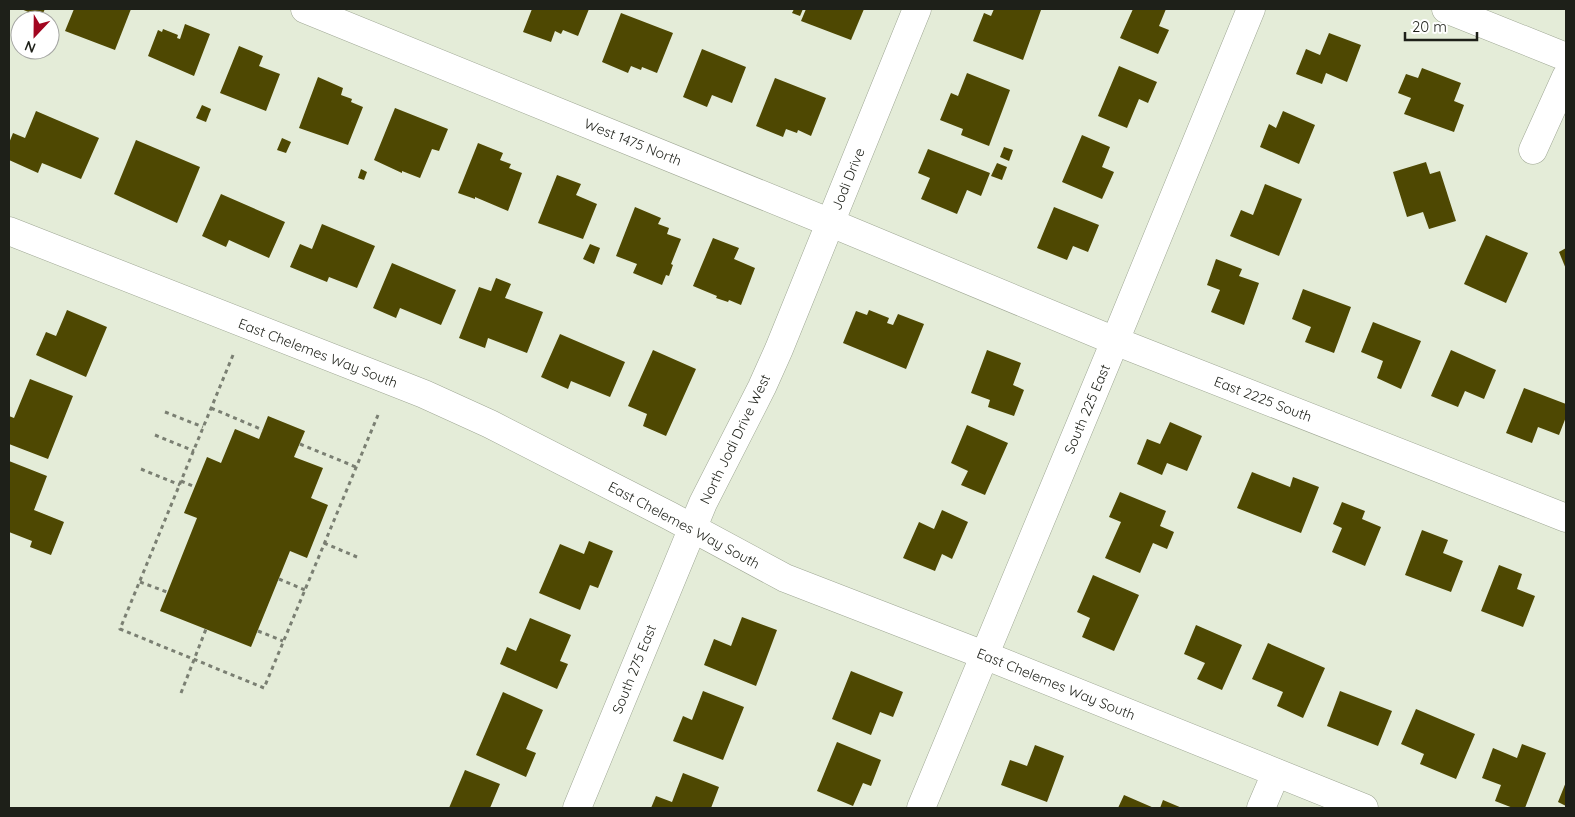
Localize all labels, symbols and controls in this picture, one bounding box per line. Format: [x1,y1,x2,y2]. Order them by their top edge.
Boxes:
north arrow [10,10,60,60]
scale bar [1405,10,1478,42]
text: 20 m [1412,17,1447,36]
text: N [22,37,38,57]
street label: West 1475 North [582,114,684,170]
street label: Jodi Drive [827,145,869,213]
street label: East Chelemes Way South [236,314,400,392]
street label: South 225 East [1060,361,1114,456]
street label: North Jodi Drive West [696,371,774,507]
street label: East 2225 South [1212,372,1314,426]
street label: East Chelemes Way South [605,477,763,573]
street label: South 275 East [608,621,660,716]
street label: East Chelemes Way South [974,644,1138,724]

